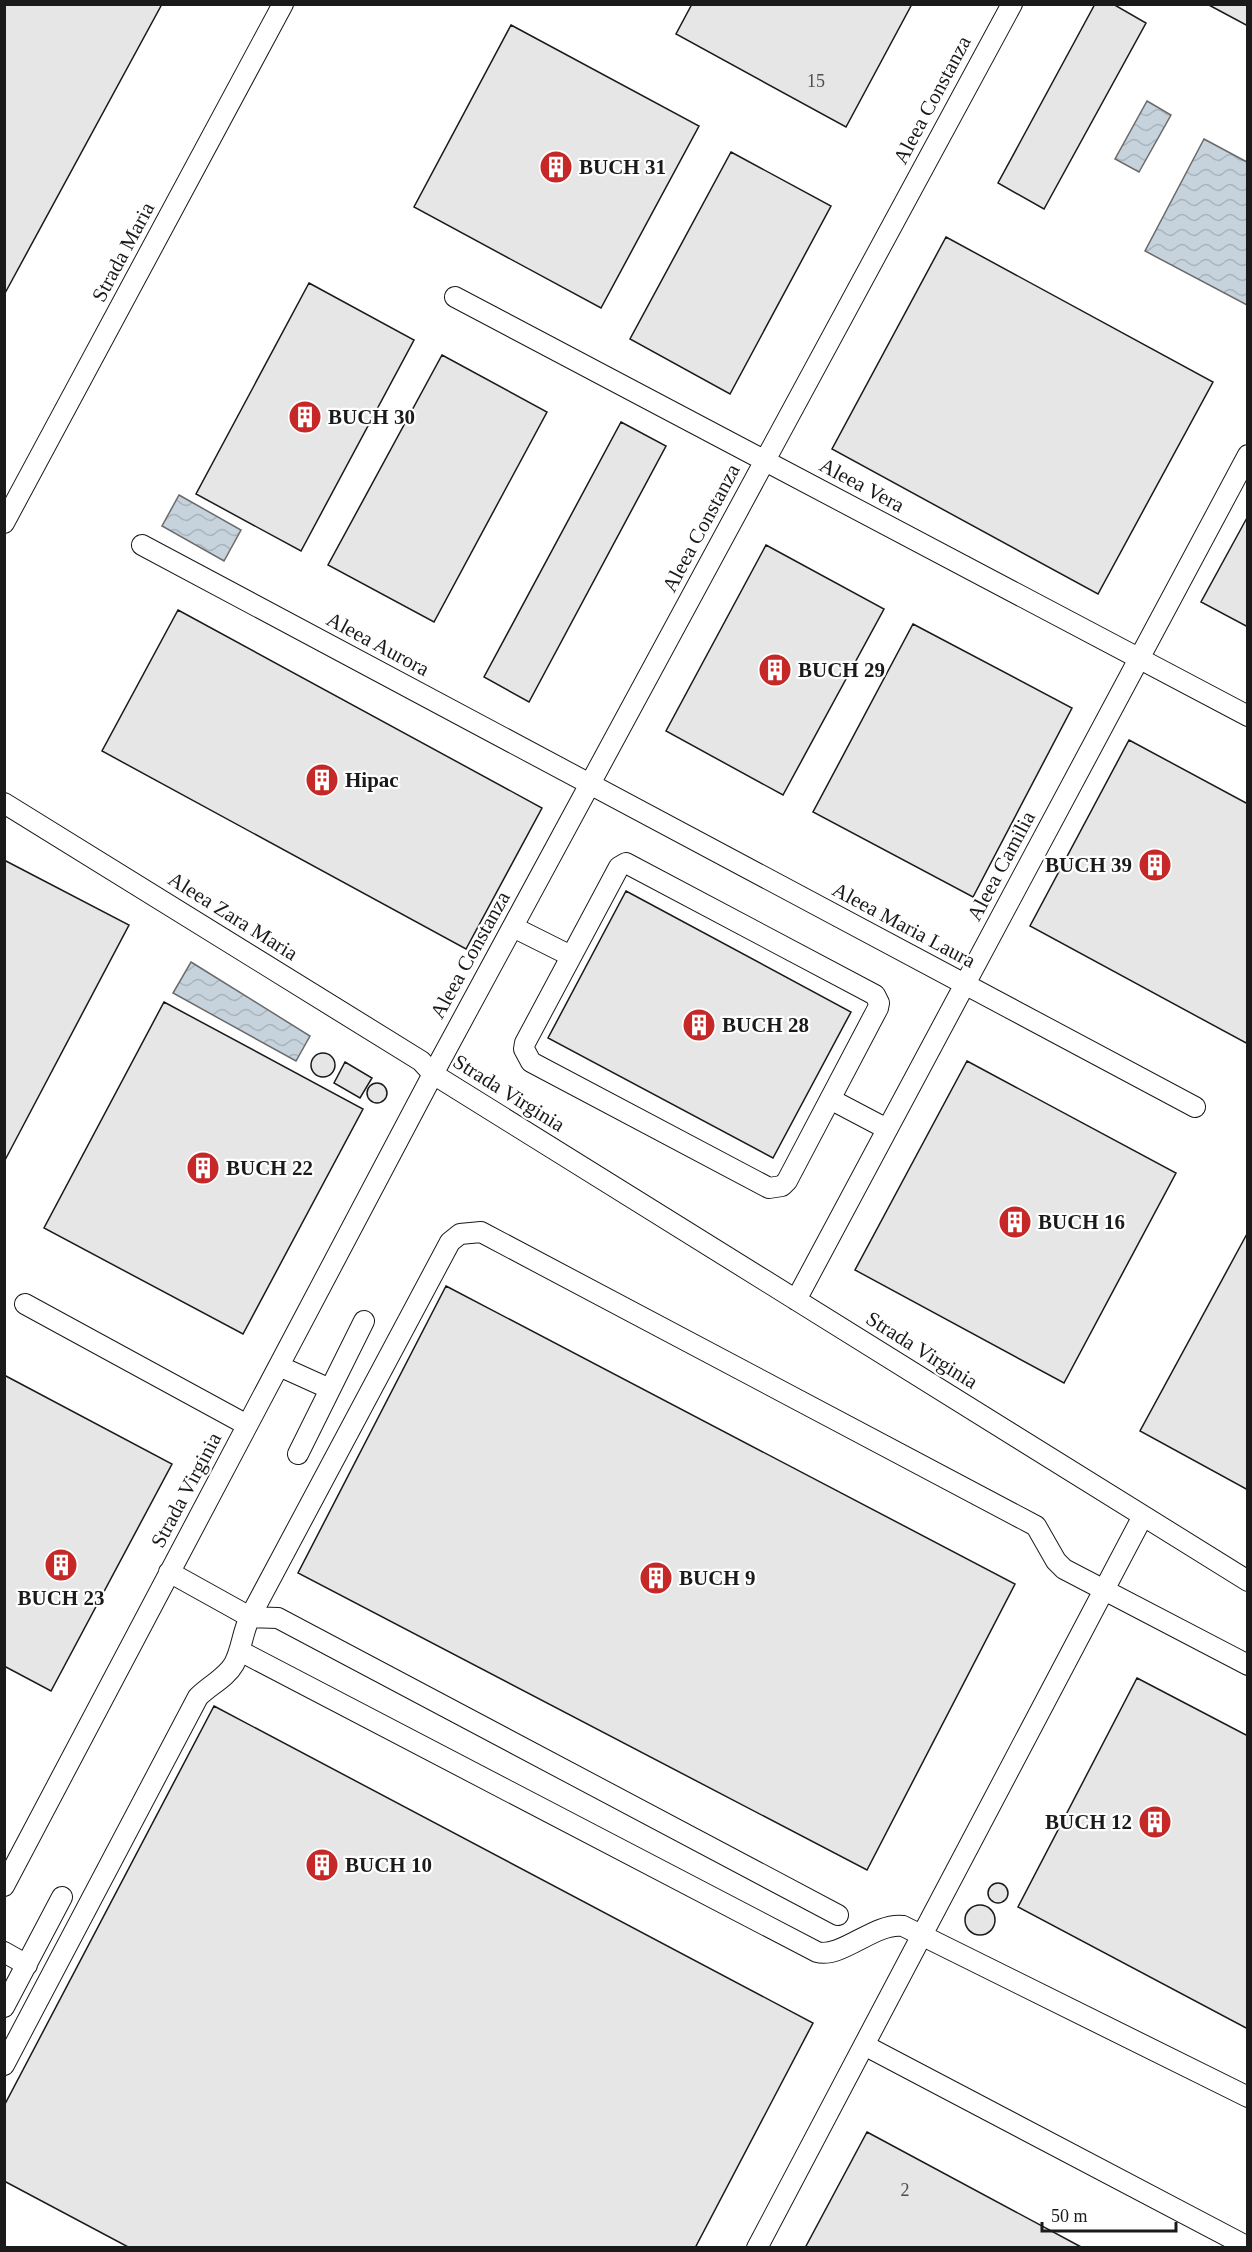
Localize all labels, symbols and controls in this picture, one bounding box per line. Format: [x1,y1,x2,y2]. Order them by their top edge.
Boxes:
street label: Aleea Constanza [888,31,976,168]
house number: 15 [807,71,825,91]
building icon: BUCH 31 [538,149,574,185]
place label: BUCH 31 [579,155,666,179]
street label: Strada Maria [87,198,160,306]
building icon: BUCH 30 [287,399,323,435]
place label: BUCH 30 [328,405,415,429]
street label: Aleea Vera [816,453,909,518]
street label: Aleea Constanza [657,459,745,596]
street label: Aleea Aurora [323,607,434,681]
building icon: BUCH 29 [757,652,793,688]
place label: BUCH 29 [798,658,885,682]
building icon: Hipac [304,762,340,798]
place label: Hipac [345,768,399,792]
street label: Aleea Camilia [962,806,1040,925]
building icon: BUCH 39 [1137,847,1173,883]
place label: BUCH 39 [1045,853,1132,877]
street label: Aleea Zara Maria [164,867,303,966]
street label: Aleea Maria Laura [828,877,980,973]
street label: Aleea Constanza [425,887,515,1023]
building icon: BUCH 28 [681,1007,717,1043]
place label: BUCH 28 [722,1013,809,1037]
street label: Strada Virginia [449,1049,570,1137]
building icon: BUCH 22 [185,1150,221,1186]
place label: BUCH 22 [226,1156,313,1180]
building icon: BUCH 16 [997,1204,1033,1240]
place label: BUCH 16 [1038,1210,1125,1234]
street label: Strada Virginia [862,1306,983,1394]
street label: Strada Virginia [146,1428,227,1552]
building icon: BUCH 23 [43,1547,79,1583]
building icon: BUCH 9 [638,1560,674,1596]
place label: BUCH 9 [679,1566,755,1590]
place label: BUCH 23 [18,1586,104,1610]
building icon: BUCH 12 [1137,1804,1173,1840]
place label: BUCH 12 [1045,1810,1132,1834]
building icon: BUCH 10 [304,1847,340,1883]
place label: BUCH 10 [345,1853,432,1877]
house number: 2 [901,2180,910,2200]
scale bar [1042,2195,1176,2233]
text: 50 m [1051,2206,1088,2226]

